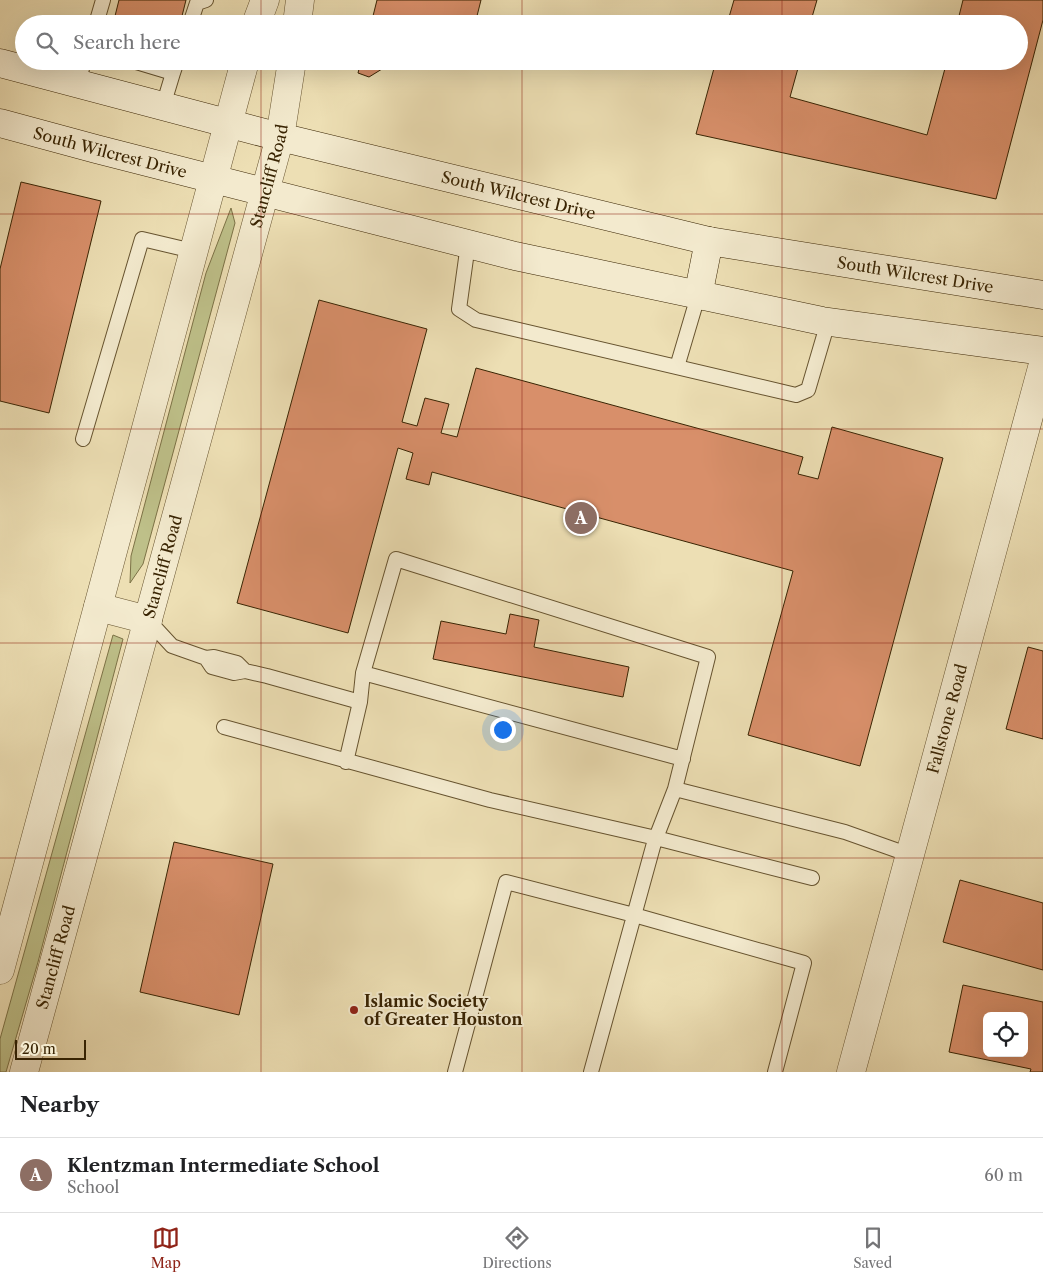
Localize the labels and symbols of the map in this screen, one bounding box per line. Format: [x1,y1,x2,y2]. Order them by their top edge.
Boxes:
street label: South Wilcrest Drive [31,122,189,182]
street label: Stancliff Road [246,122,292,230]
street label: South Wilcrest Drive [439,166,598,223]
street label: South Wilcrest Drive [836,252,995,297]
pin: A [565,499,597,537]
street label: Stancliff Road [139,512,186,621]
street label: Fallstone Road [922,661,971,776]
your location [490,717,516,743]
street label: Stancliff Road [32,903,79,1011]
place label: Islamic Society of Greater Houston [364,991,522,1029]
marker: Islamic Society of Greater Houston [348,1004,360,1016]
scale bar [15,1037,86,1060]

